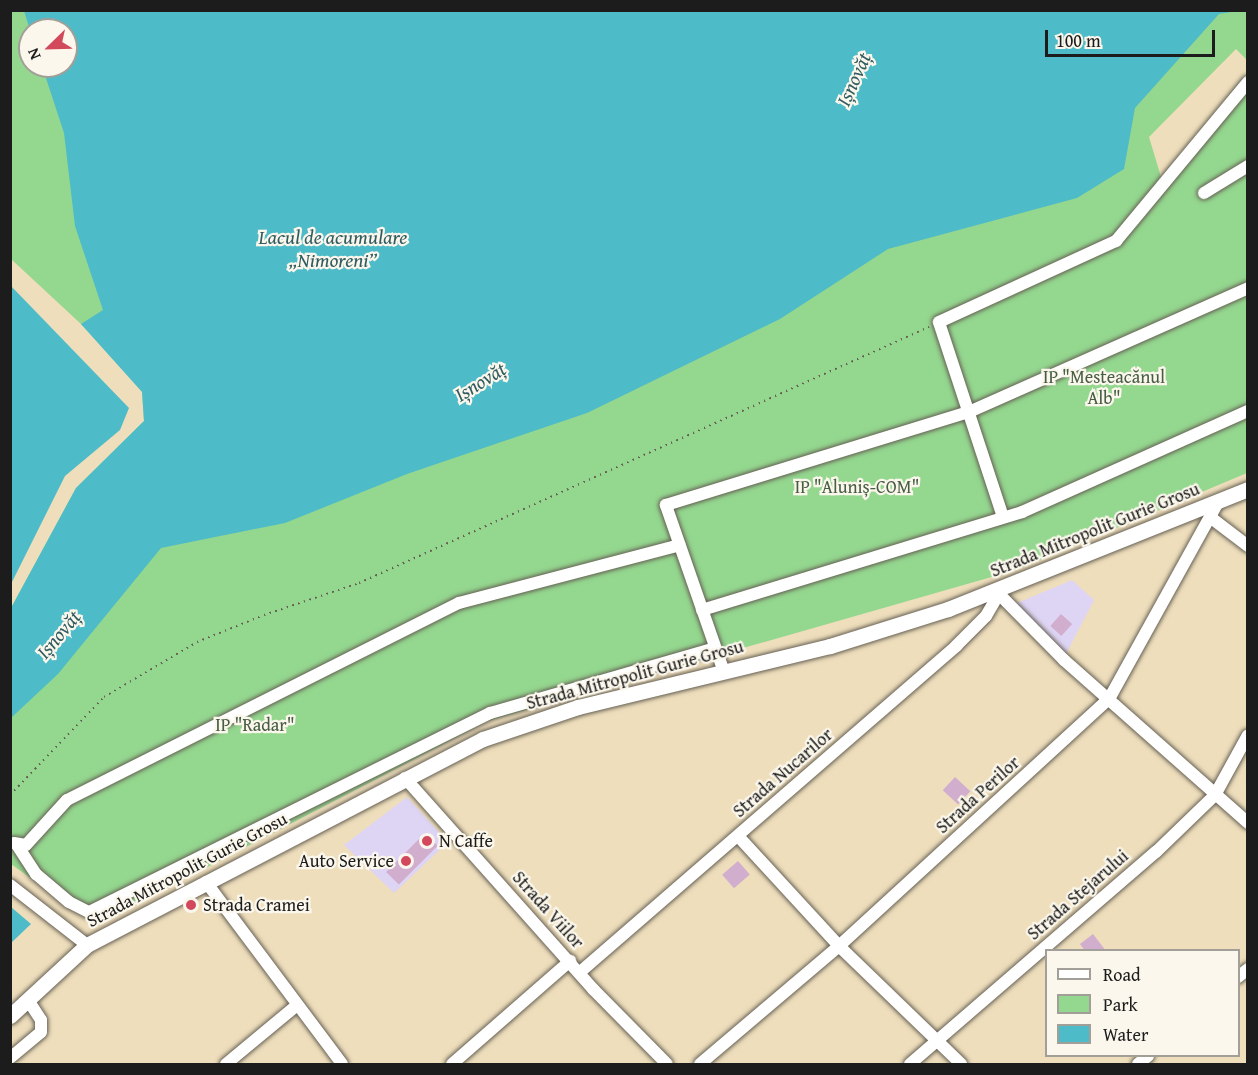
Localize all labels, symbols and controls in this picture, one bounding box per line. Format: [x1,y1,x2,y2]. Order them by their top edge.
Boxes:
north arrow [18,18,78,78]
scale bar [1048,18,1218,56]
text: 100 m [1056,27,1101,54]
text: N [20,45,46,64]
water label: Ișnovăț [831,49,875,109]
water label: Lacul de acumulare „Nimoreni” [259,225,407,272]
water label: Ișnovăț [450,356,510,406]
park label: IP "Mesteacănul Alb" [1043,367,1165,410]
park label: IP "Aluniș-COM" [795,476,919,498]
street label: Strada Mitropolit Gurie Grosu [987,478,1203,582]
water label: Ișnovăț [31,605,85,663]
street label: Strada Mitropolit Gurie Grosu [524,636,746,714]
park label: IP "Radar" [215,714,295,736]
street label: Strada Nucarilor [729,724,837,822]
street label: Strada Perilor [932,752,1024,838]
street label: Strada Mitropolit Gurie Grosu [83,808,291,932]
place label: N Caffe [439,830,493,852]
marker: N Caffe [420,834,434,848]
street label: Strada Stejarului [1023,845,1133,945]
place label: Auto Service [299,850,394,872]
marker: Auto Service [399,854,413,868]
street label: Strada Viilor [508,867,588,953]
place label: Strada Cramei [203,894,310,916]
marker: Strada Cramei [184,898,198,912]
legend [1045,949,1240,1057]
text: Road [1103,961,1141,988]
text: Park [1103,991,1138,1018]
text: Water [1103,1021,1148,1048]

